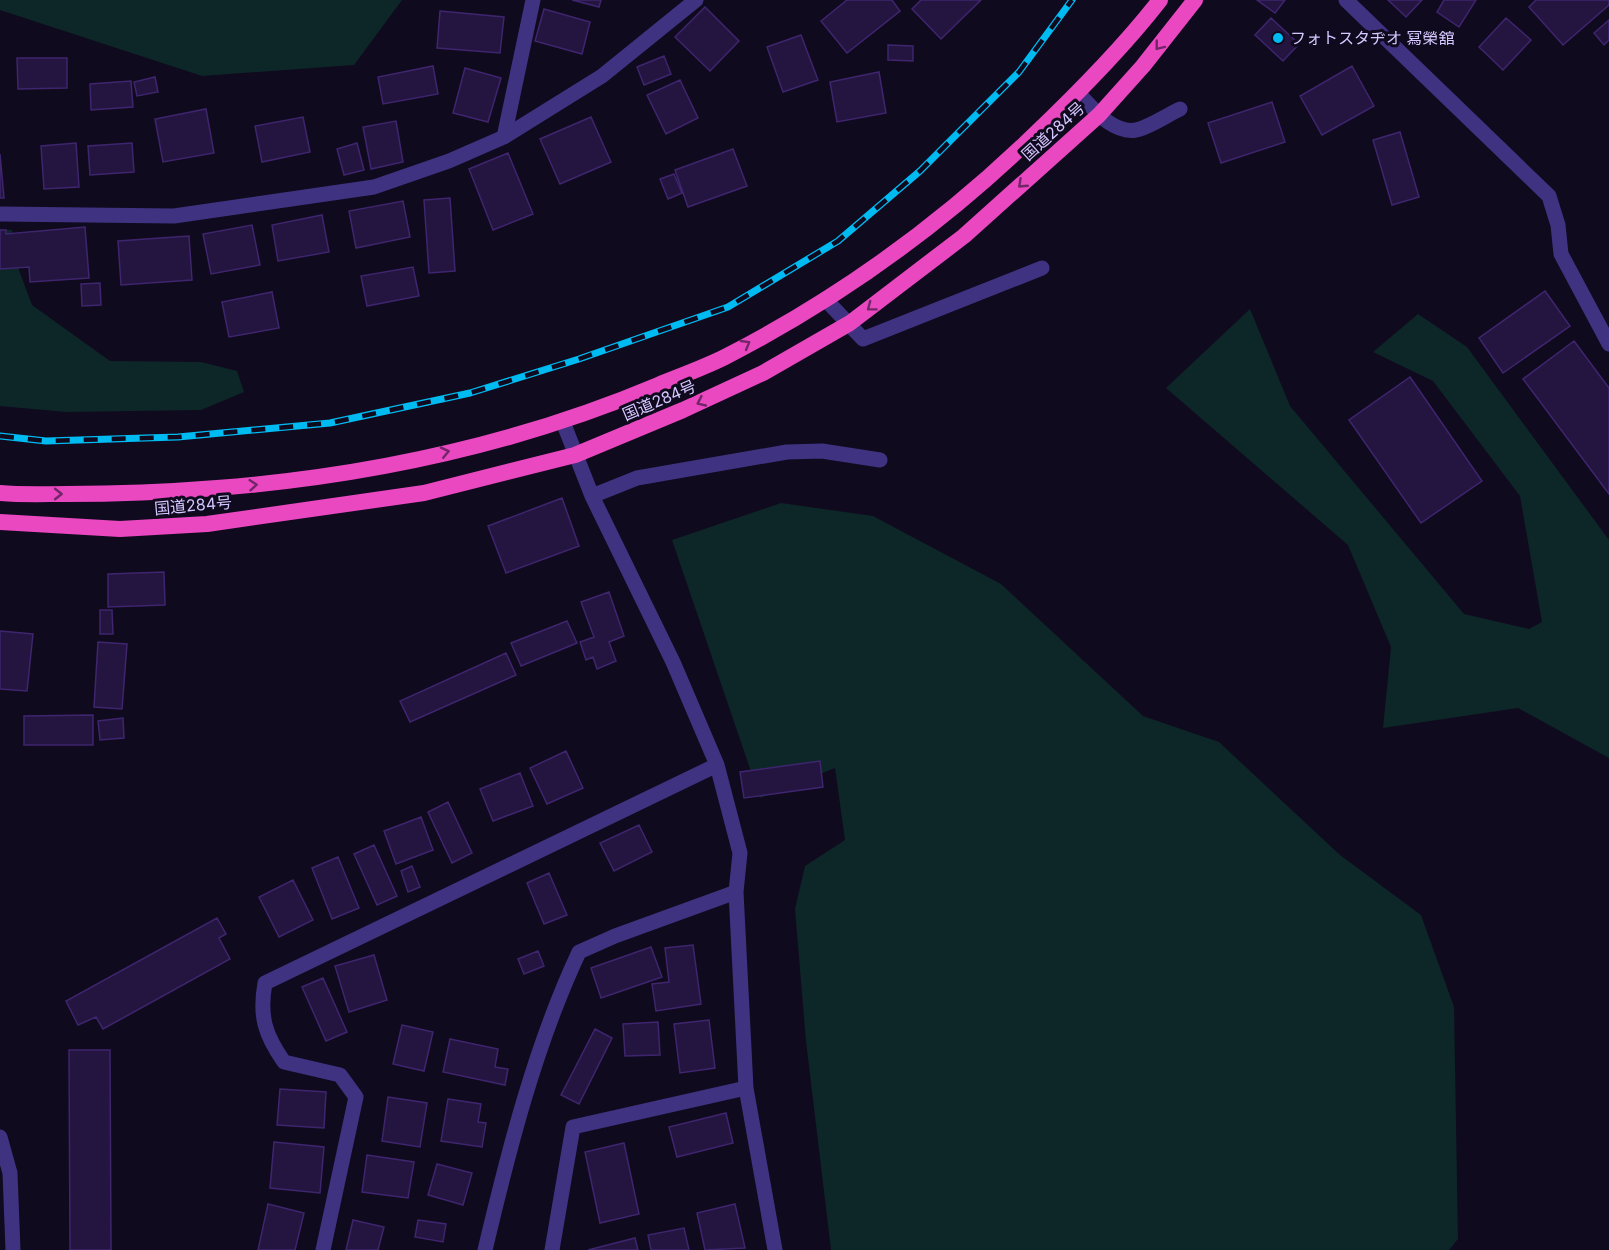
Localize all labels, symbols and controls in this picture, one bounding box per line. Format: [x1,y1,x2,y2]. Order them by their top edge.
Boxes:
place label: フォトスタヂオ 冩榮舘 [1290,28,1455,48]
marker: フォトスタヂオ 冩榮舘 [1271,31,1285,45]
one-way arrow [1156,39,1167,50]
street label: 国道284号 [1017,97,1089,165]
one-way arrow [1018,176,1029,187]
one-way arrow [866,299,877,310]
one-way arrow [740,340,750,352]
street label: 国道284号 [619,376,699,424]
one-way arrow [697,394,708,406]
one-way arrow [440,447,450,460]
one-way arrow [249,479,258,492]
one-way arrow [54,488,63,500]
street label: 国道284号 [153,492,233,518]

